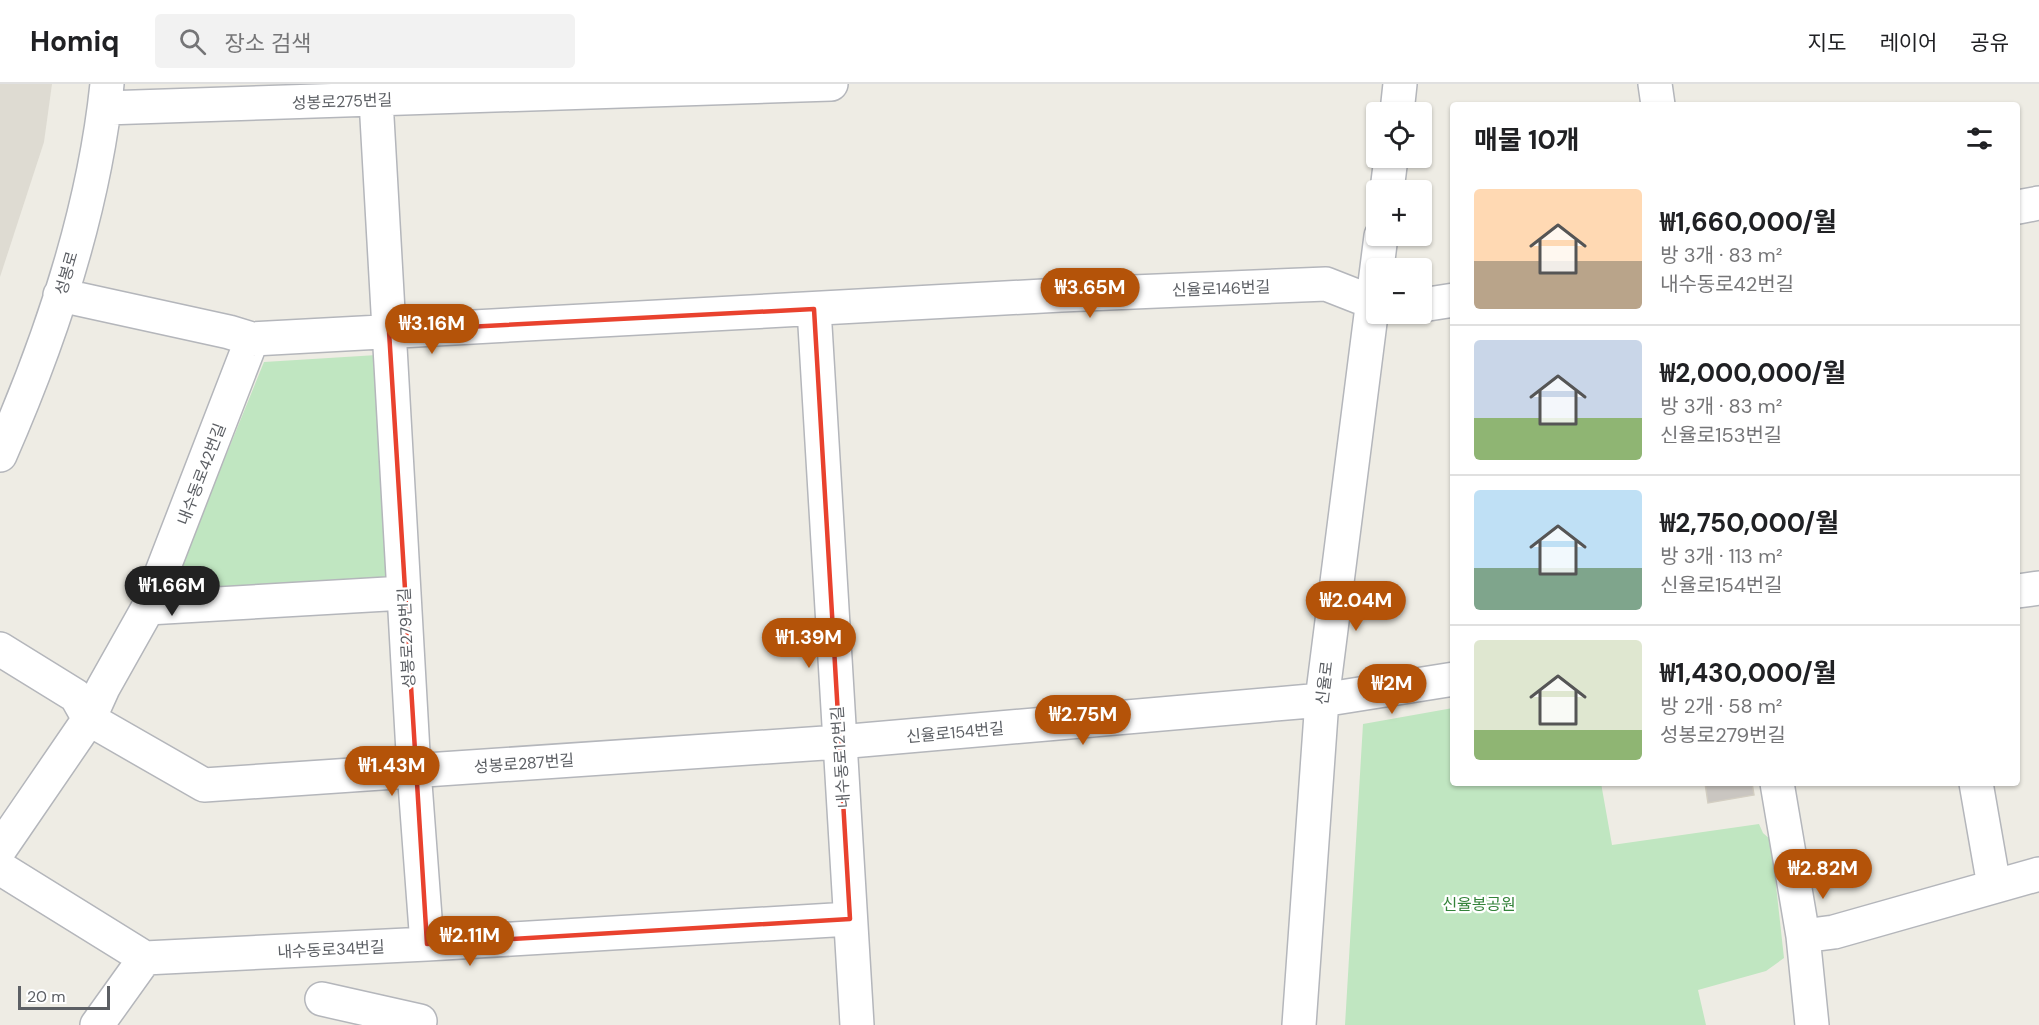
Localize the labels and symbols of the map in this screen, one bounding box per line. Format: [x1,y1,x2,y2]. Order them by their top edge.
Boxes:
street label: 성봉로275번길 [291,89,393,114]
street label: 성봉로 [50,249,83,297]
pin: ₩3.65M [1041,268,1139,319]
street label: 신율로146번길 [1172,276,1271,301]
pin: ₩3.16M [383,304,481,355]
street label: 내수동로42번길 [172,420,230,528]
pin: ₩1.66M [123,566,221,617]
pin: ₩2.04M [1307,581,1405,632]
street label: 성봉로279번길 [393,587,420,689]
pin: ₩1.39M [760,618,858,669]
street label: 신율로 [1311,660,1338,706]
pin: ₩2M [1363,664,1421,715]
pin: ₩2.75M [1034,695,1132,746]
street label: 내수동로12번길 [826,705,855,809]
street label: 신율로154번길 [905,718,1005,747]
pin: ₩1.43M [343,746,441,797]
street label: 성봉로287번길 [473,750,575,777]
pin: ₩2.82M [1774,849,1872,900]
park label: 신율봉공원 [1442,894,1516,915]
pin: ₩2.11M [421,916,519,967]
street label: 내수동로34번길 [277,936,385,963]
scale bar [18,983,110,1010]

